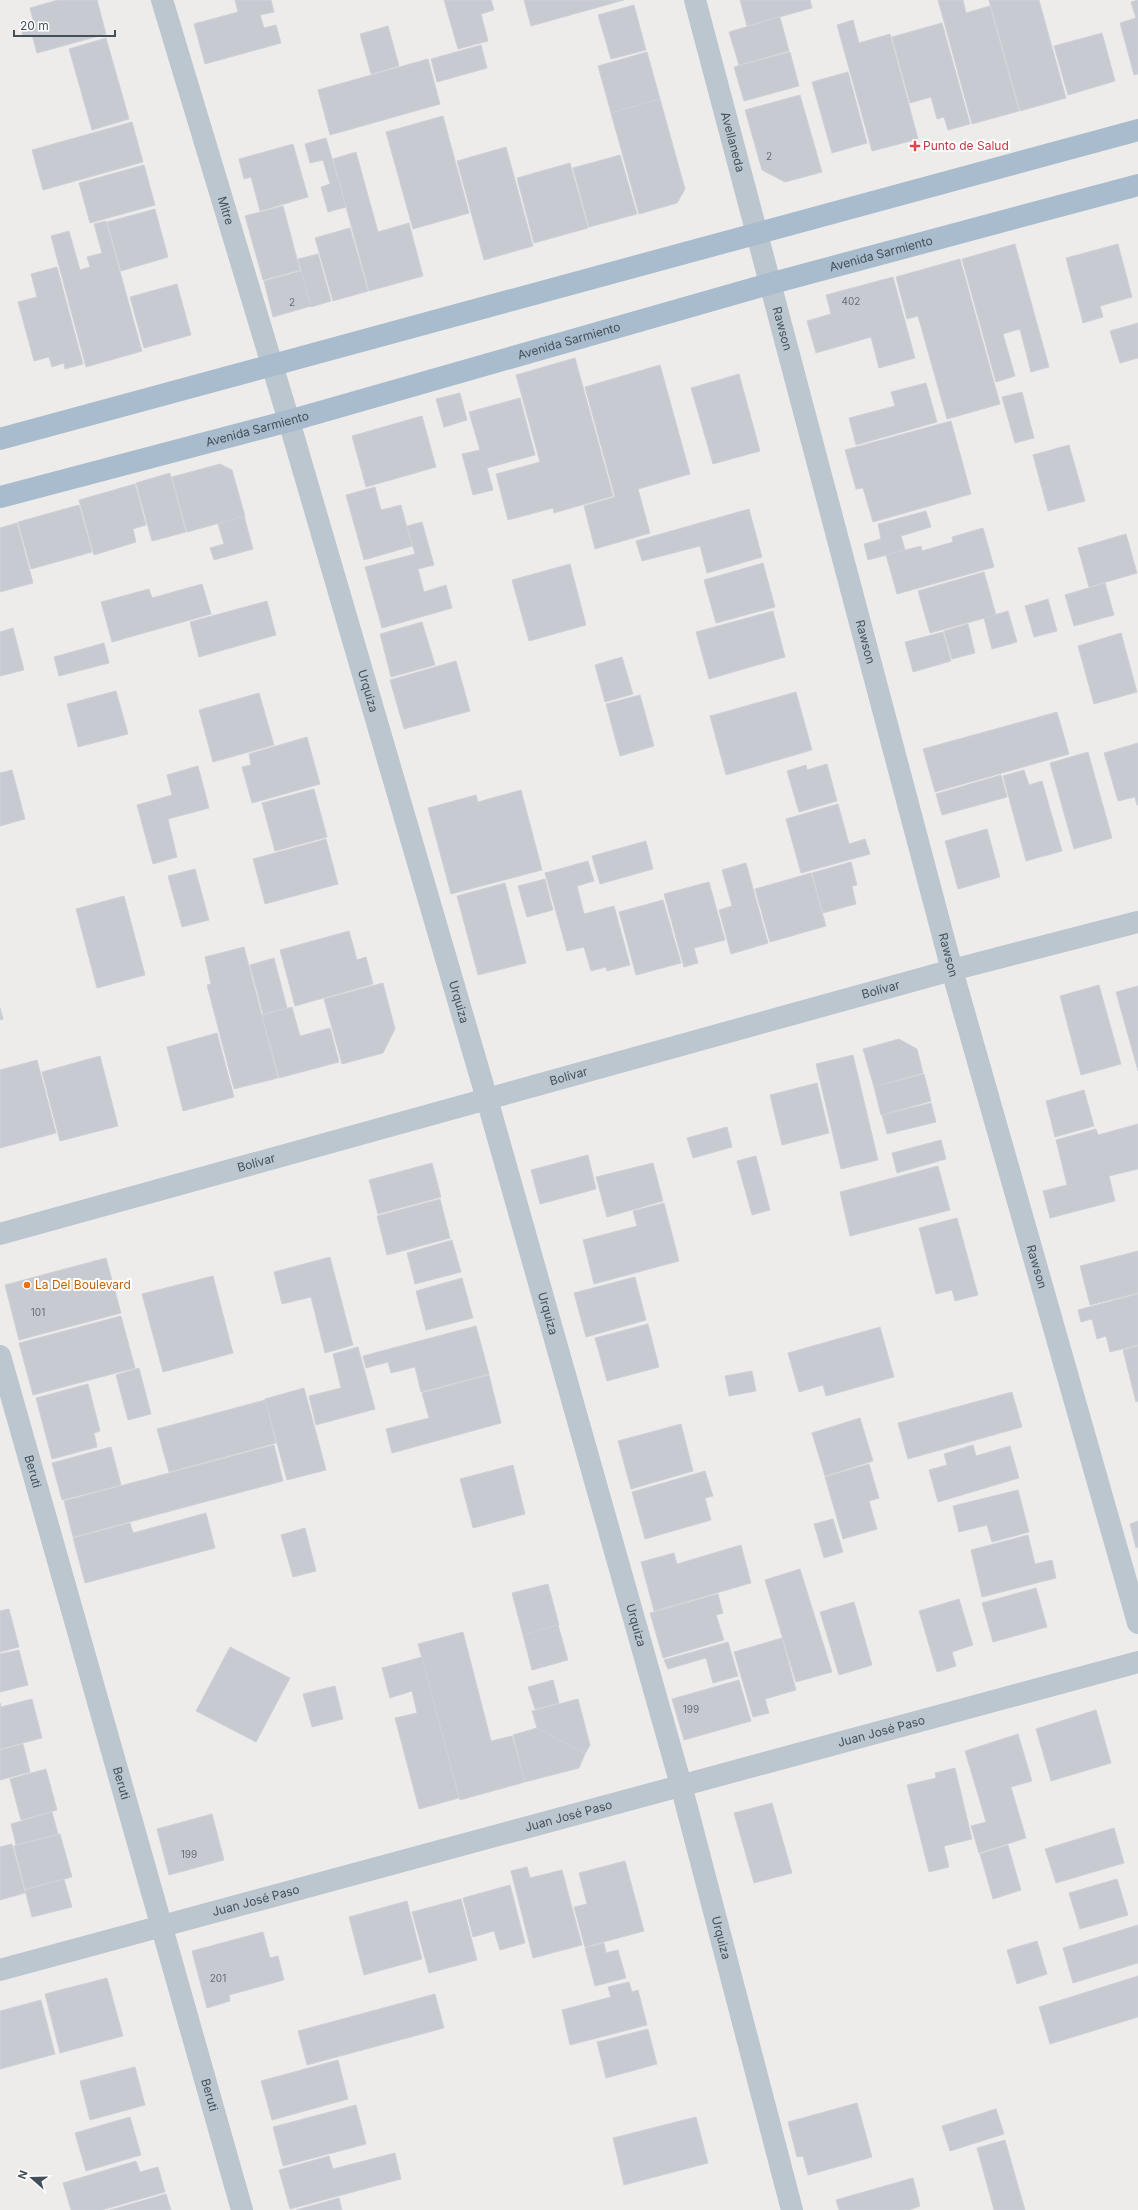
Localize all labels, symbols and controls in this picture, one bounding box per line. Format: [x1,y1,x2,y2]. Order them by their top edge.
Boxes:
scale bar [14,12,115,38]
text: 20 m [20,18,49,33]
street label: Avellaneda [718,110,748,174]
place label: Punto de Salud [923,138,1009,153]
marker: Punto de Salud [910,141,920,151]
house number: 2 [766,150,772,162]
street label: Mitre [215,194,237,227]
street label: Avenida Sarmiento [828,232,934,274]
house number: 402 [842,295,860,307]
house number: 2 [289,296,295,308]
street label: Rawson [770,305,796,352]
street label: Avenida Sarmiento [516,319,622,362]
street label: Avenida Sarmiento [204,408,310,450]
street label: Rawson [853,618,879,665]
street label: Urquiza [355,668,382,714]
street label: Rawson [936,931,962,979]
street label: Bolívar [860,977,902,1002]
street label: Urquiza [446,979,473,1025]
street label: Bolívar [548,1063,590,1088]
street label: Bolívar [235,1150,277,1175]
street label: Rawson [1024,1243,1050,1290]
place label: La Del Boulevard [35,1277,131,1292]
marker: La Del Boulevard [22,1280,32,1290]
street label: Urquiza [535,1290,561,1337]
house number: 101 [31,1306,45,1318]
street label: Beruti [21,1453,45,1489]
street label: Urquiza [623,1602,650,1648]
house number: 199 [683,1703,699,1715]
street label: Juan José Paso [836,1712,927,1750]
street label: Beruti [110,1765,133,1801]
street label: Juan José Paso [523,1797,614,1835]
house number: 199 [181,1848,197,1860]
street label: Juan José Paso [210,1881,301,1919]
street label: Urquiza [709,1915,734,1961]
house number: 201 [210,1972,226,1984]
street label: Beruti [198,2077,222,2113]
north arrow [12,2158,52,2198]
text: N [15,2168,31,2181]

